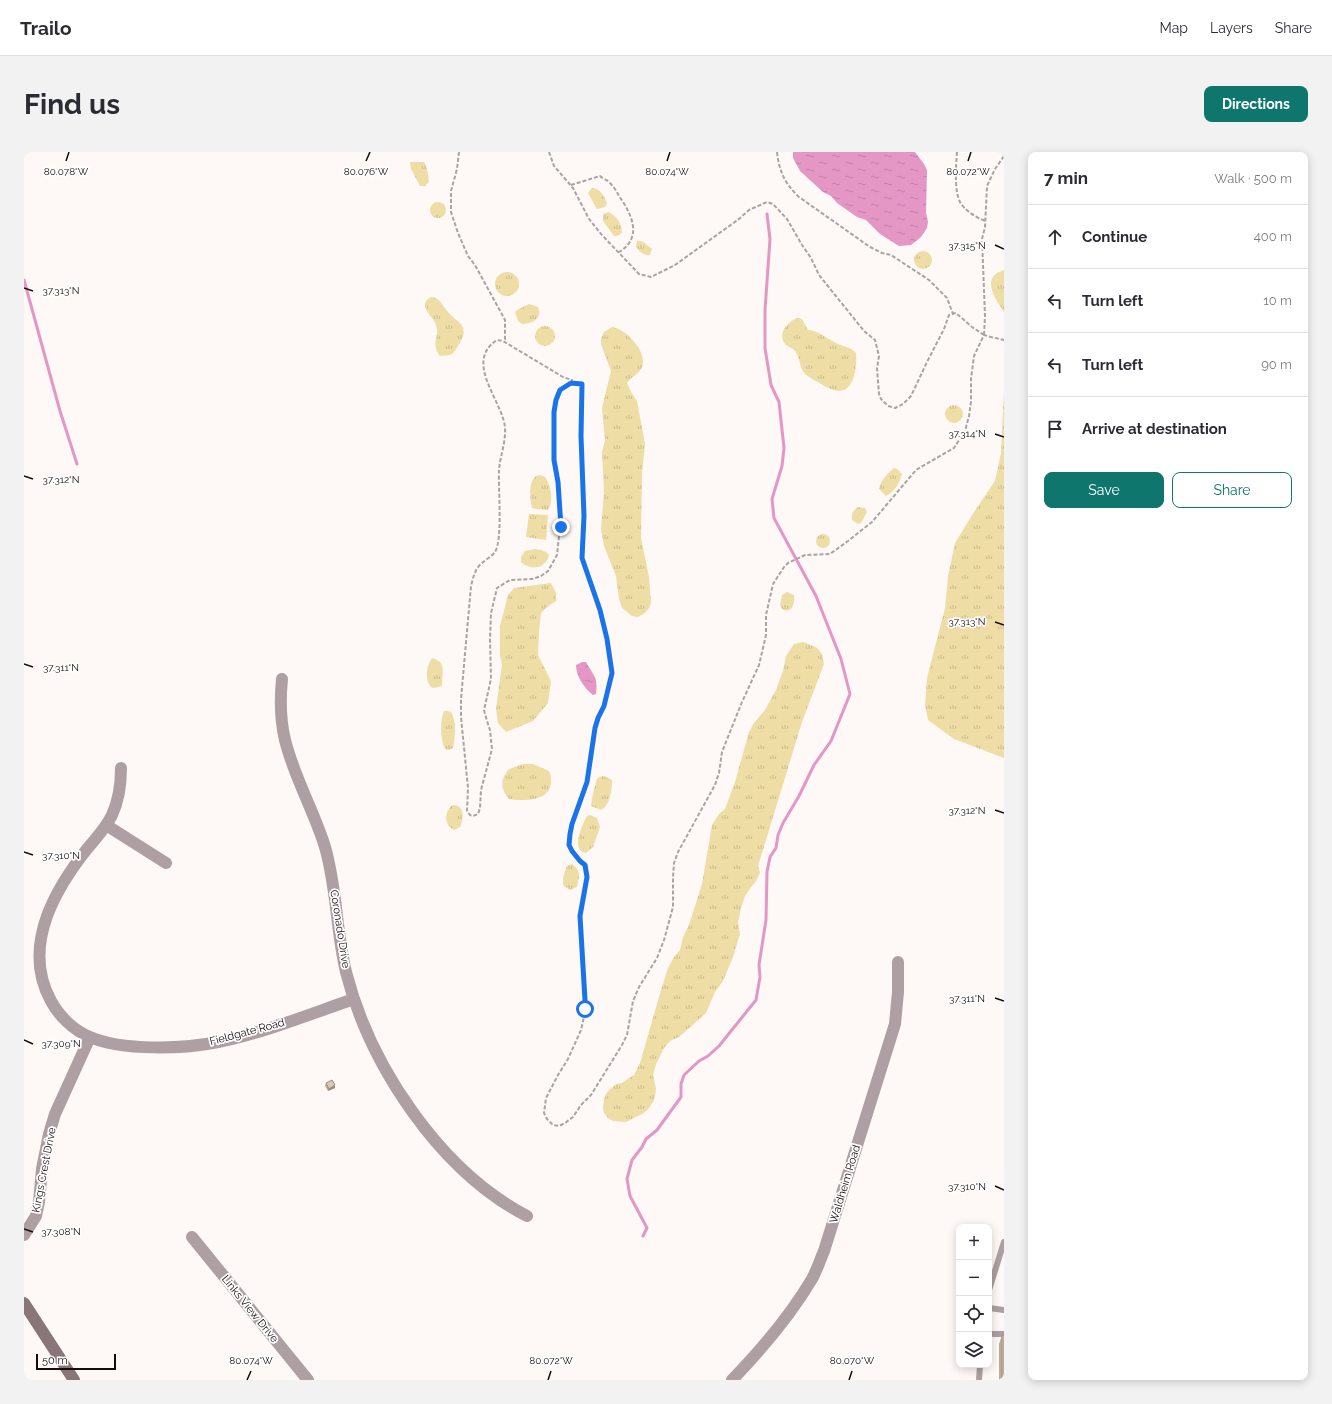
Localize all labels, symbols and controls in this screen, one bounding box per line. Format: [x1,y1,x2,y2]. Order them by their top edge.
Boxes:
text: Trailo [20,17,71,39]
text: Map [1160,20,1188,36]
text: Layers [1210,20,1253,36]
text: Share [1275,20,1312,36]
button: Directions [1204,86,1308,122]
text: Find us [24,88,120,121]
text: 80.078°W [44,166,89,177]
text: 80.076°W [344,166,389,177]
text: 80.074°W [645,166,689,177]
text: 80.072°W [946,166,990,177]
text: 7 min [1044,168,1088,188]
text: Walk · 500 m [1214,171,1292,186]
icon: ahead [1044,226,1066,248]
text: Continue [1082,228,1147,246]
text: 400 m [1254,229,1292,244]
text: 37.315°N [948,240,986,251]
text: 37.313°N [43,285,79,296]
icon: left [1044,290,1066,312]
text: Turn left [1082,292,1143,310]
text: 10 m [1263,293,1292,308]
icon: left [1044,354,1066,376]
text: Turn left [1082,356,1143,374]
text: 90 m [1261,357,1292,372]
icon: arrive [1044,418,1066,440]
text: Arrive at destination [1082,420,1227,438]
text: 37.314°N [948,428,986,439]
button: Save [1044,472,1164,508]
button: Share [1172,472,1292,508]
text: 37.312°N [43,474,79,485]
route end [552,518,570,536]
text: 37.313°N [949,616,985,627]
text: 37.311°N [43,662,79,673]
text: 37.312°N [949,805,985,816]
text: 37.310°N [42,850,80,861]
street label: Coronado Drive [327,889,353,970]
text: 37.311°N [949,993,985,1004]
route start [576,1000,594,1018]
street label: Fieldgate Road [208,1016,286,1048]
text: 37.309°N [41,1038,81,1049]
street label: Kings Crest Drive [29,1126,59,1214]
street label: Waldheim Road [827,1143,863,1225]
text: 37.310°N [948,1181,986,1192]
map controls [956,1224,992,1368]
button: + [956,1224,992,1260]
text: 37.308°N [41,1226,81,1237]
button: − [956,1260,992,1296]
street label: Links View Drive [219,1273,281,1346]
button: locate [956,1296,992,1332]
button: layers [956,1332,992,1368]
scale bar [36,1352,116,1371]
text: 50 m [42,1354,68,1367]
text: 80.074°W [229,1355,273,1366]
text: 80.072°W [529,1355,573,1366]
text: 80.070°W [830,1355,875,1366]

